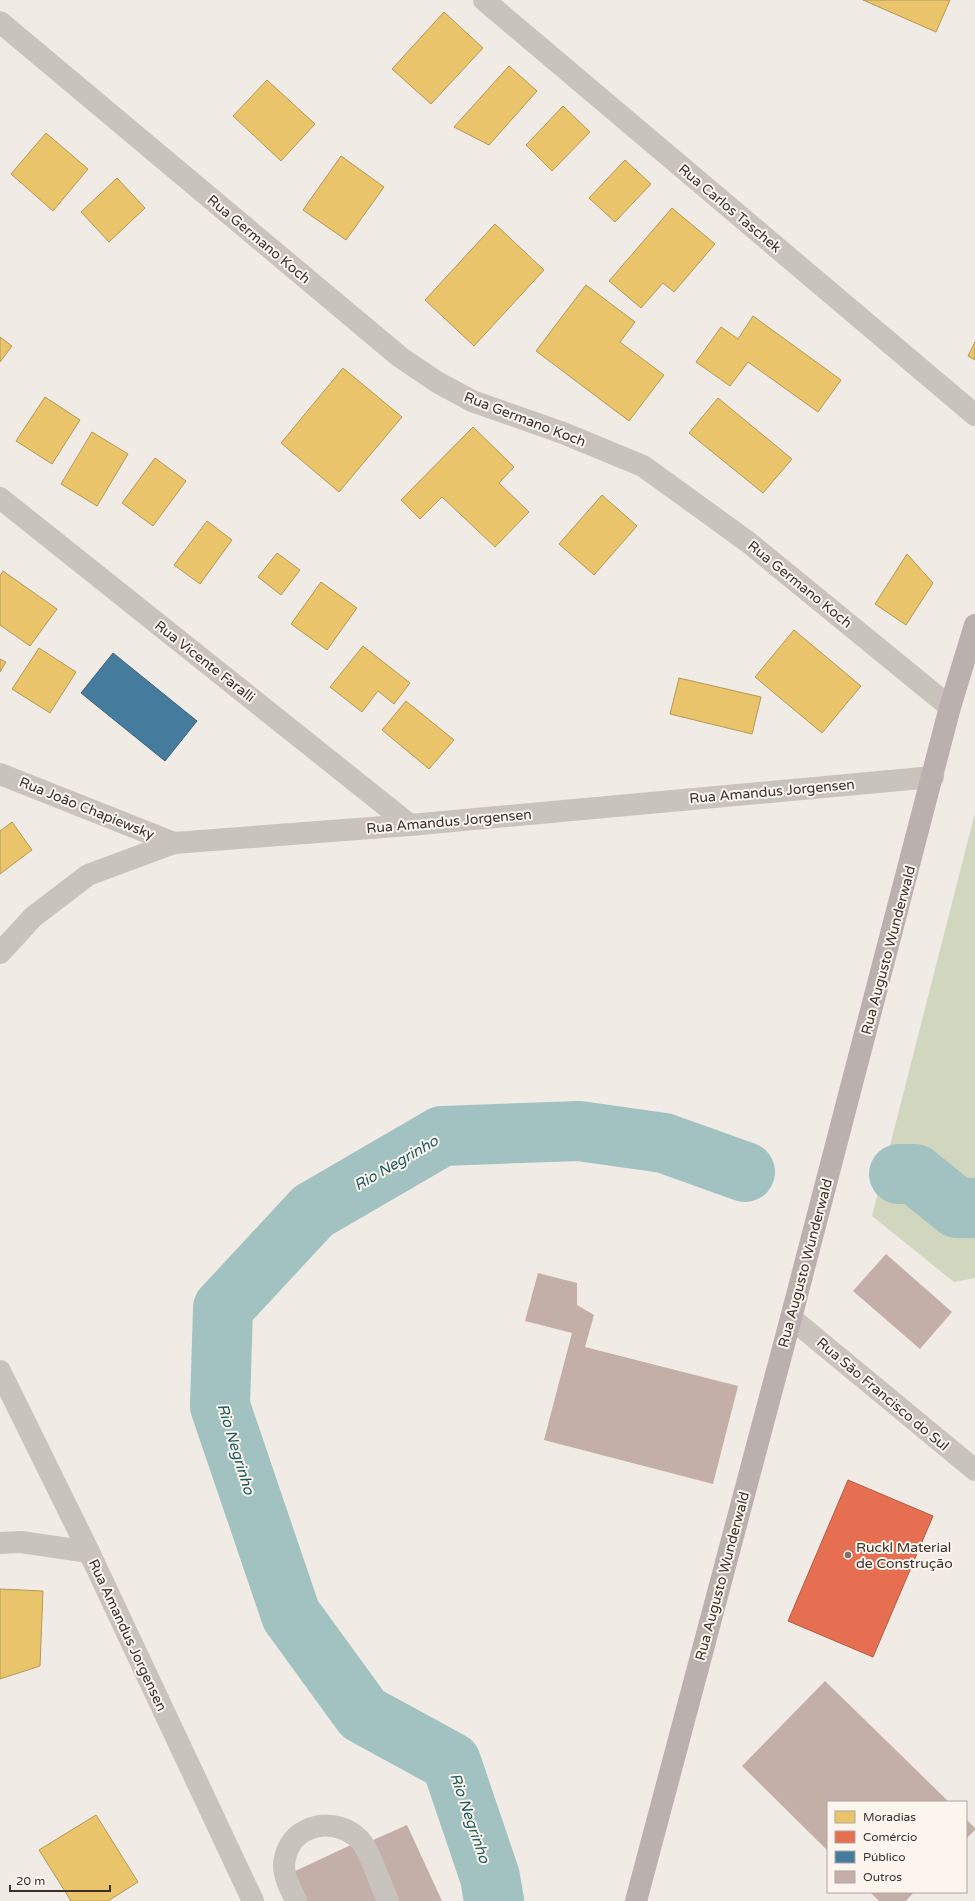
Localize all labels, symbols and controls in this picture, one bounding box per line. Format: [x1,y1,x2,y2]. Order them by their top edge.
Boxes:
street label: Rua Carlos Taschek [675,160,785,257]
street label: Rua Germano Koch [204,191,314,287]
street label: Rua Germano Koch [461,388,588,451]
street label: Rua Germano Koch [744,537,855,632]
street label: Rua Vicente Faralli [151,617,258,706]
street label: Rua João Chapiewsky [17,774,157,844]
street label: Rua Amandus Jorgensen [689,776,855,807]
street label: Rua Amandus Jorgensen [366,806,532,837]
street label: Rua Augusto Wunderwald [858,864,919,1036]
water label: Rio Negrinho [351,1131,442,1194]
street label: Rua Augusto Wunderwald [775,1177,836,1349]
street label: Rua São Francisco do Sul [813,1334,952,1455]
water label: Rio Negrinho [214,1401,259,1497]
street label: Rua Augusto Wunderwald [692,1490,753,1662]
place label: Ruckl Material de Construção [856,1539,953,1572]
marker: Ruckl Material de Construção [843,1550,853,1560]
street label: Rua Amandus Jorgensen [85,1556,170,1714]
water label: Rio Negrinho [446,1771,494,1866]
legend [827,1801,967,1893]
text: Moradias [863,1810,916,1824]
text: Comércio [863,1830,917,1844]
text: Público [863,1850,905,1864]
scale bar [10,1867,110,1893]
text: Outros [863,1870,902,1884]
text: 20 m [16,1874,45,1888]

